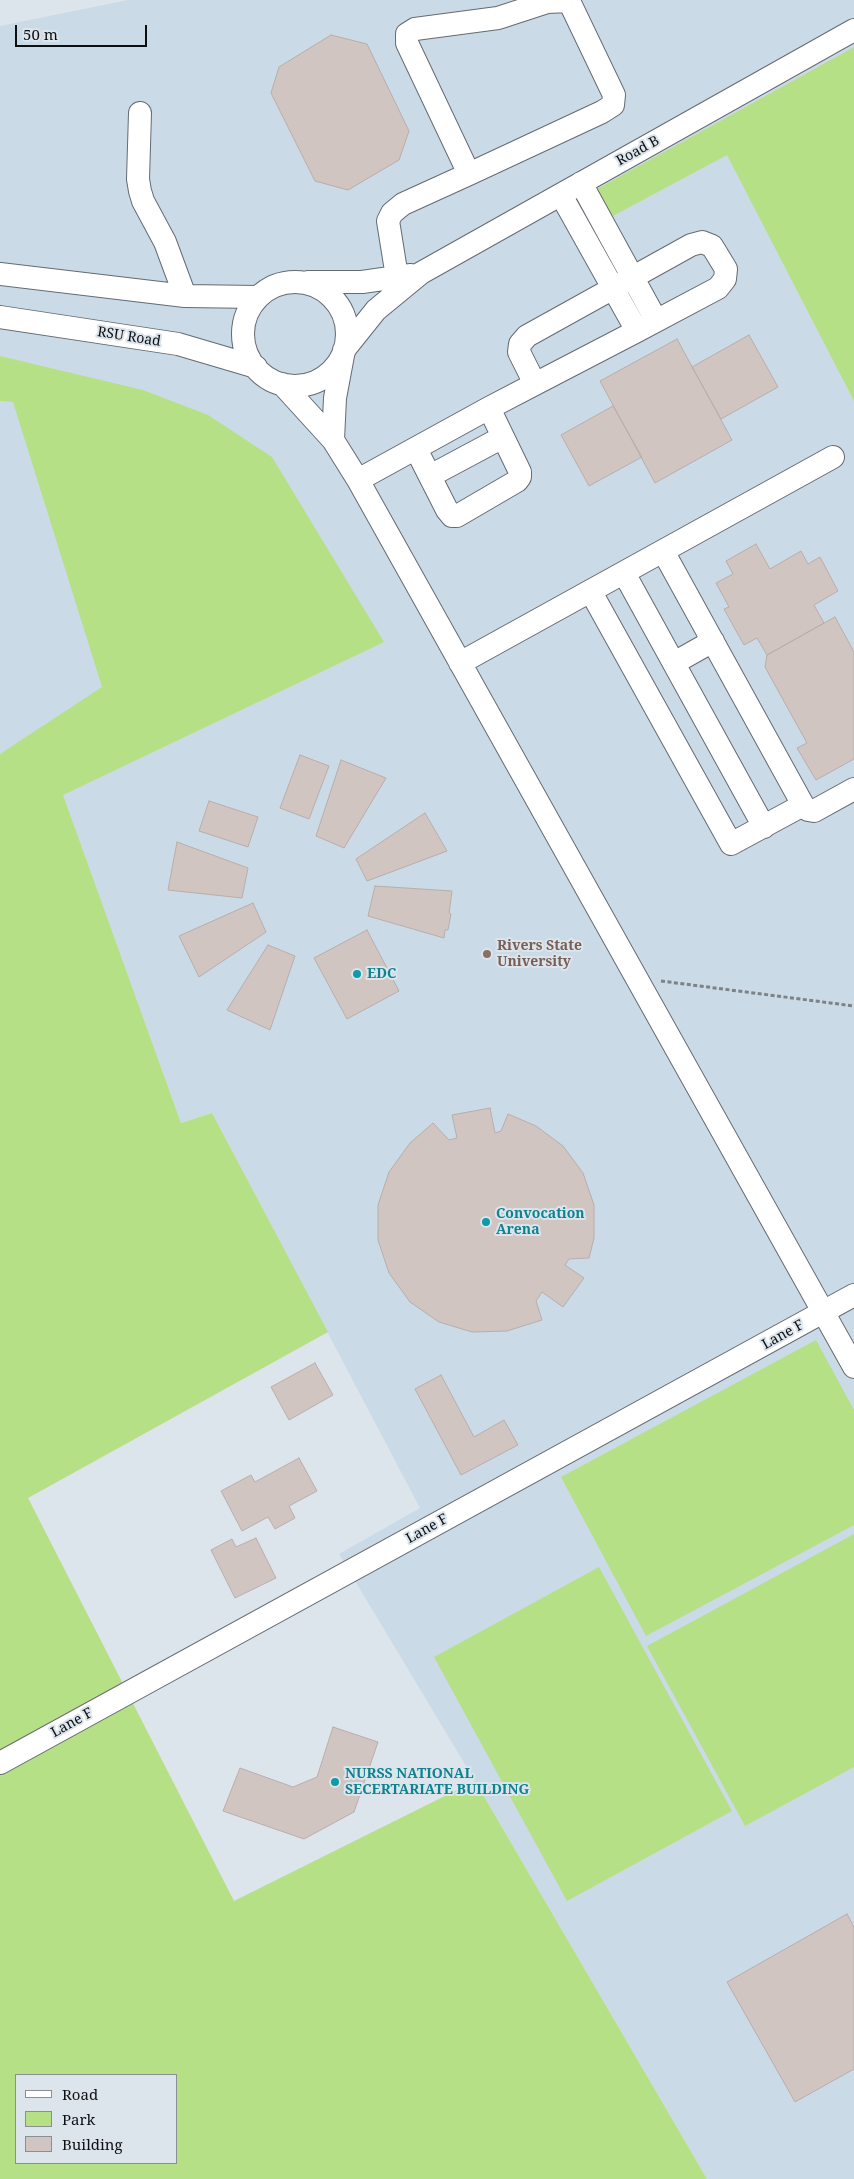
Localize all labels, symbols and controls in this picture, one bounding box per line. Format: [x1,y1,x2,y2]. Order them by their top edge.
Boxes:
scale bar [18,15,150,47]
text: 50 m [23,24,58,44]
street label: Road B [614,132,662,170]
street label: RSU Road [96,324,162,350]
place label: Rivers State University [497,938,582,970]
marker: Rivers State University [481,948,493,960]
place label: EDC [367,966,396,982]
marker: EDC [351,968,363,980]
place label: Convocation Arena [496,1206,585,1238]
marker: Convocation Arena [480,1216,492,1228]
street label: Lane F [759,1317,807,1353]
street label: Lane F [403,1511,451,1547]
street label: Lane F [48,1705,96,1741]
place label: NURSS NATIONAL SECERTARIATE BUILDING [345,1766,529,1798]
marker: NURSS NATIONAL SECERTARIATE BUILDING [329,1776,341,1788]
legend [15,2074,178,2164]
text: Road [62,2084,98,2104]
text: Park [62,2109,95,2129]
text: Building [62,2134,123,2154]

